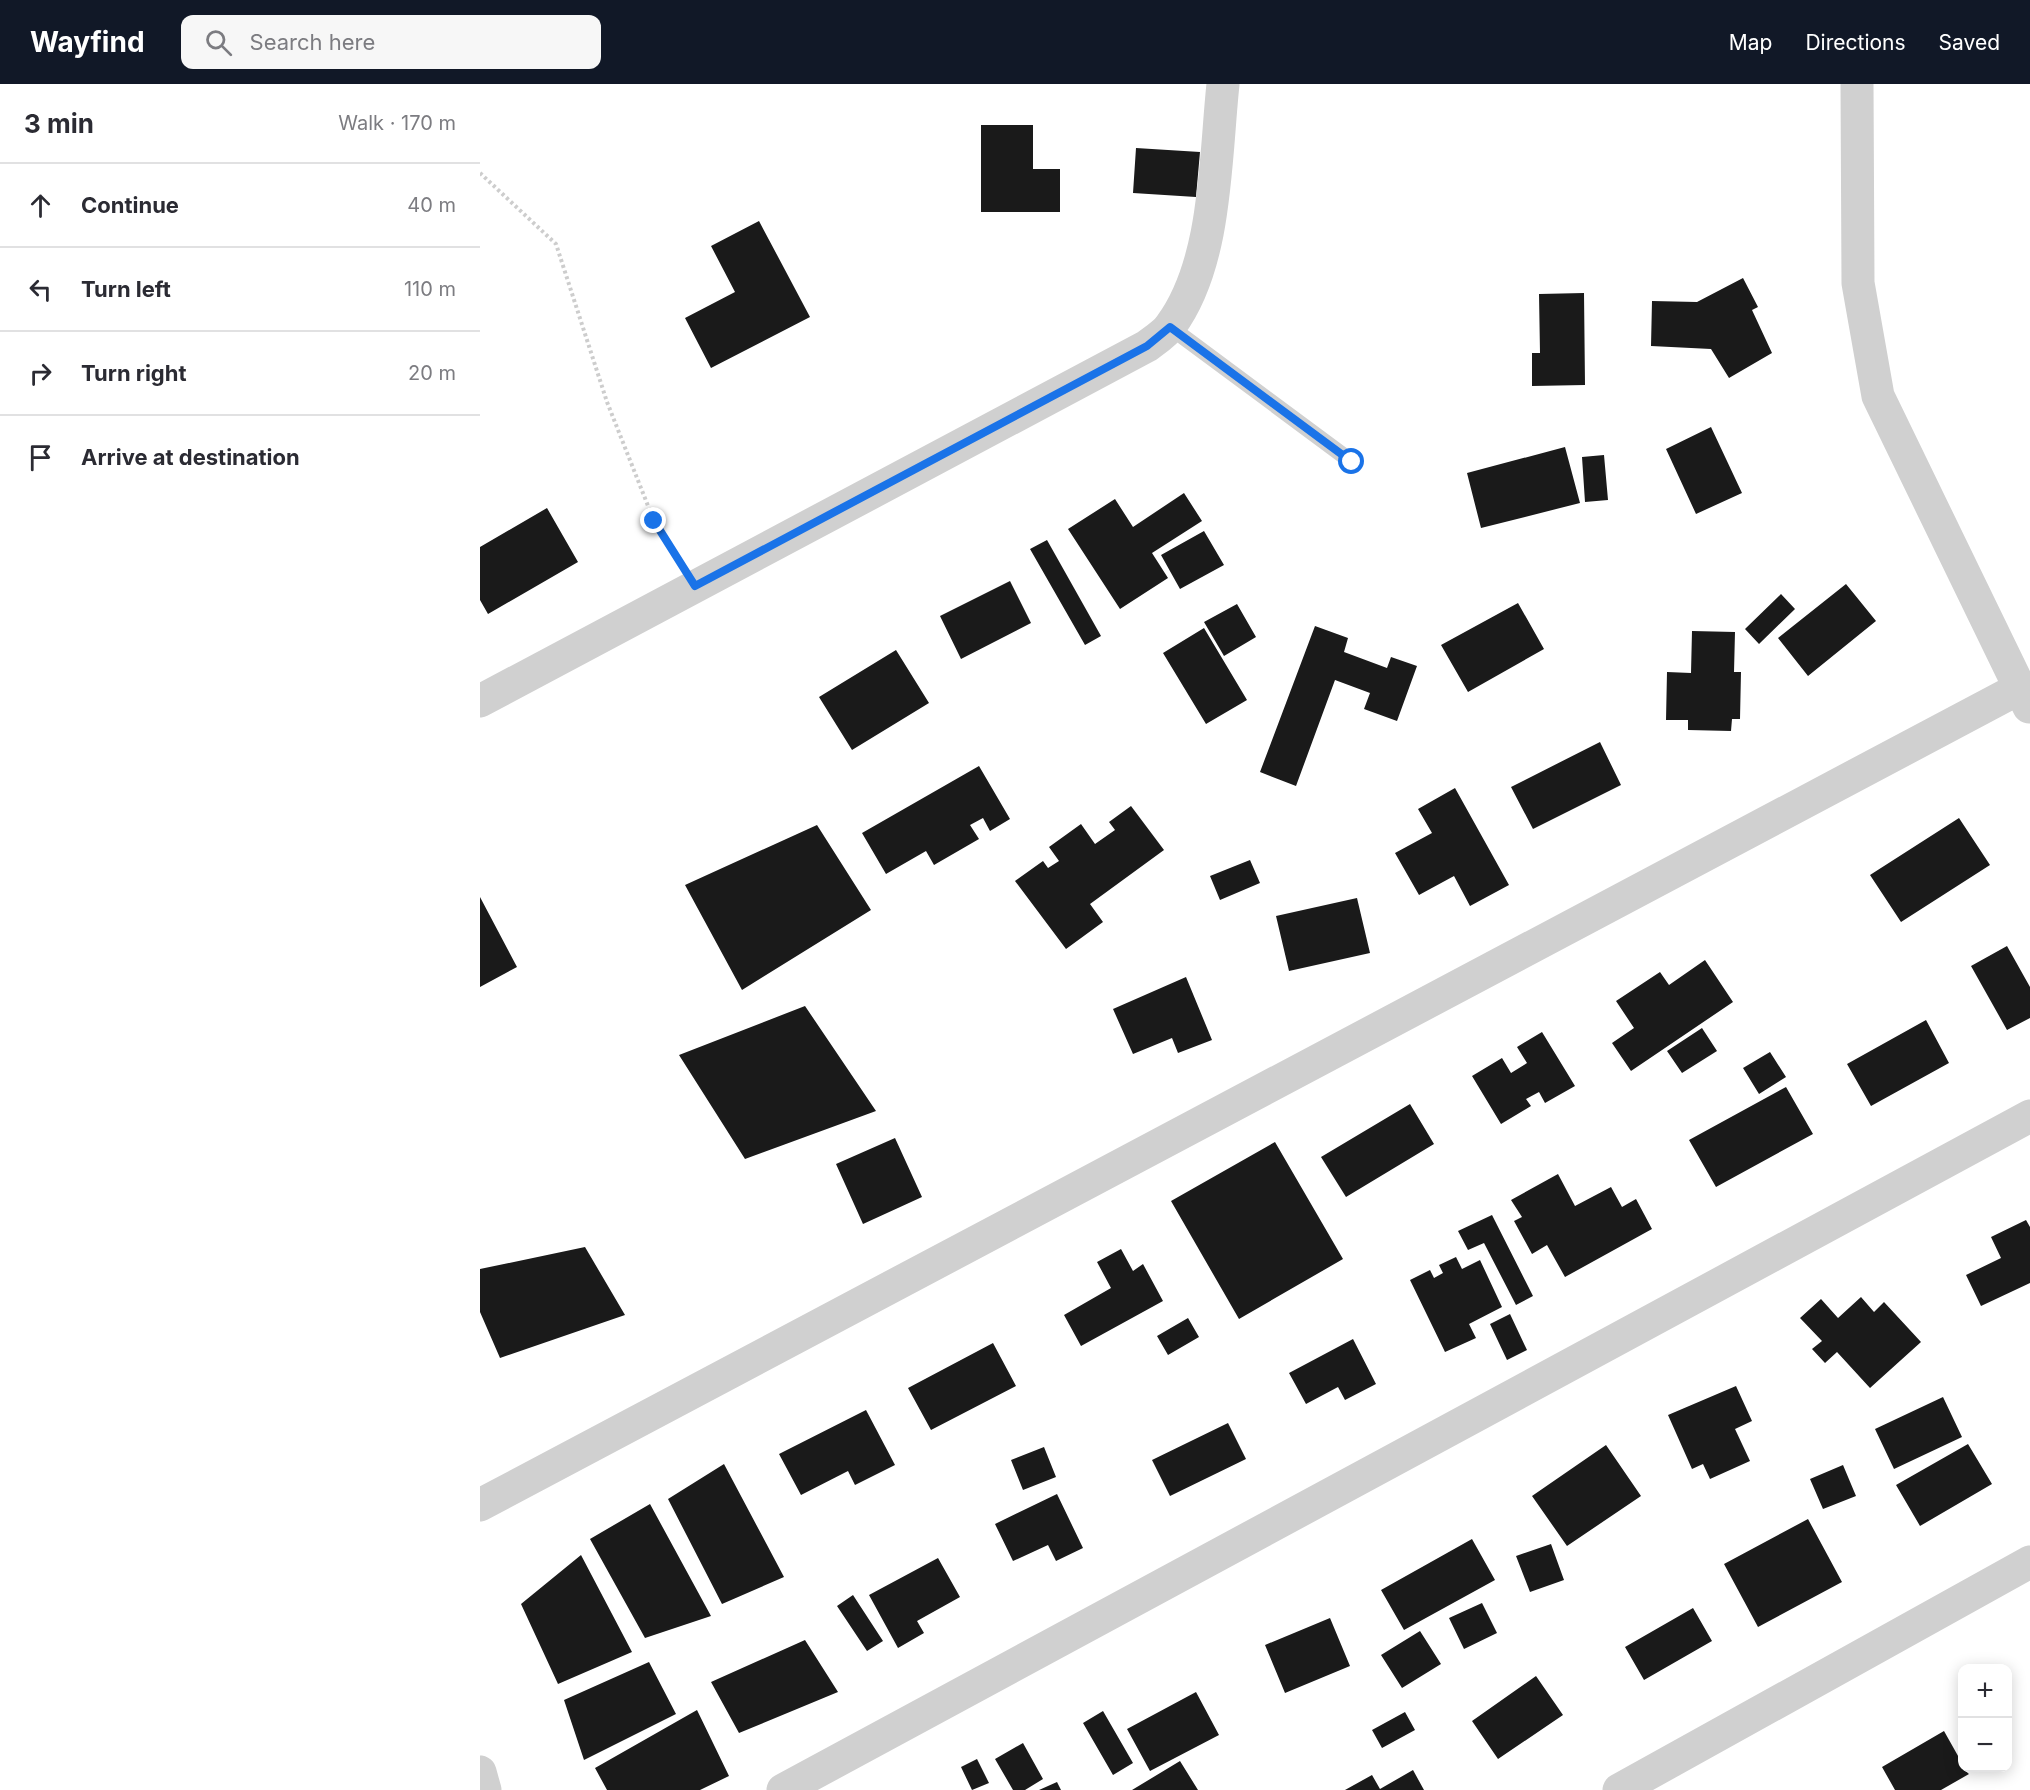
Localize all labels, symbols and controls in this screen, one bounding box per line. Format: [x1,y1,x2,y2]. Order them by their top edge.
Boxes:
search box [181,15,601,69]
text: Wayfind [30,25,145,59]
icon: search [202,26,235,59]
text: Search here [250,29,375,55]
text: Map [1729,30,1772,55]
text: Directions [1805,30,1906,55]
text: Saved [1939,30,2000,55]
text: 3 min [24,108,94,139]
text: Walk · 170 m [338,111,456,135]
icon: ahead [24,189,57,222]
text: Continue [81,192,179,218]
text: 40 m [407,193,456,217]
icon: left [24,273,57,306]
text: Turn left [81,276,171,302]
text: 110 m [404,277,456,301]
icon: right [24,357,57,390]
text: Turn right [81,360,187,386]
text: 20 m [408,361,456,385]
icon: arrive [24,441,57,474]
text: Arrive at destination [81,444,300,470]
route start [1338,448,1364,474]
route end [640,507,666,533]
map controls [1958,1664,2012,1772]
button: + [1958,1664,2012,1718]
button: − [1958,1718,2012,1772]

